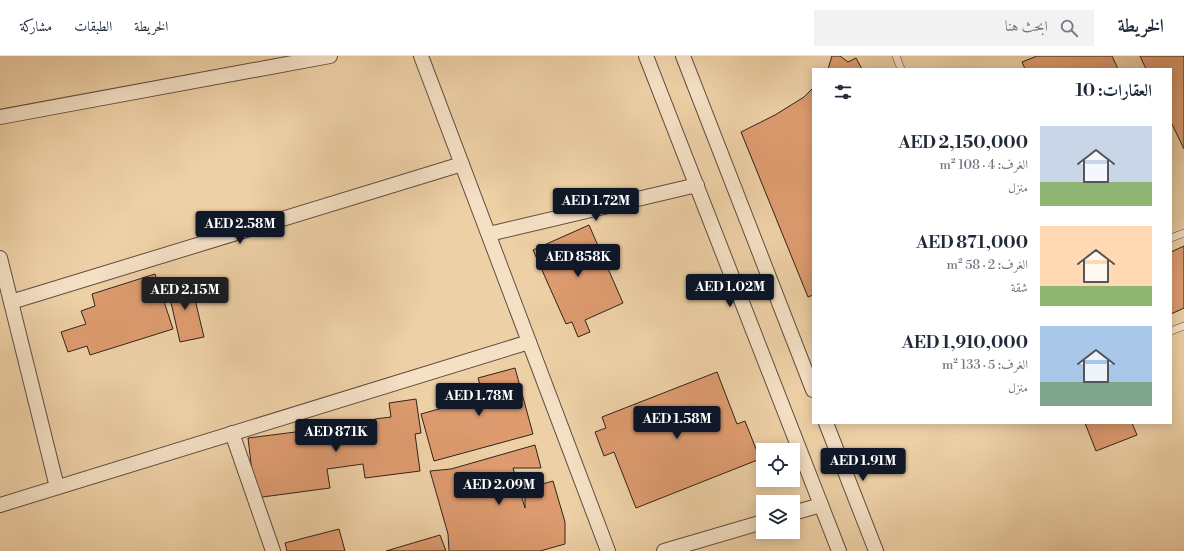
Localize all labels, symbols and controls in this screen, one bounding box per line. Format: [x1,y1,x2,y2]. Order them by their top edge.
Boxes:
search box [814,10,1094,46]
text: الخريطة [1118,14,1164,38]
text: ابحث هنا [1005,17,1048,36]
icon: search [1058,17,1080,39]
text: مشاركة [20,18,52,36]
text: الطبقات [74,18,112,36]
text: الخريطة [134,18,168,36]
text: العقارات: 10 [1075,80,1152,102]
icon: filters [832,81,854,103]
text: AED 2,150,000 [898,132,1028,154]
icon: home [1072,142,1120,190]
text: الغرف: 4 · 108 m² [940,157,1028,173]
text: منزل [1008,180,1028,196]
pin: AED 1.72M [550,188,642,222]
text: AED 1.72M [562,193,630,209]
pin: AED 2.58M [194,211,286,245]
text: AED 2.58M [205,216,275,232]
text: AED 871,000 [916,232,1028,254]
icon: home [1072,242,1120,290]
pin: AED 858K [537,244,619,278]
text: AED 858K [545,249,611,265]
text: الغرف: 2 · 58 m² [947,257,1028,273]
pin: AED 1.02M [684,274,776,308]
pin: AED 2.15M [139,277,231,311]
text: AED 1.02M [695,279,765,295]
text: شقة [1011,280,1028,296]
text: AED 2.15M [151,282,219,298]
text: AED 1,910,000 [902,332,1028,354]
icon: home [1072,342,1120,390]
text: الغرف: 5 · 133 m² [942,357,1028,373]
text: منزل [1008,380,1028,396]
pin: AED 1.78M [433,383,525,417]
text: AED 1.78M [445,388,513,404]
pin: AED 1.58M [631,406,723,440]
text: AED 1.58M [642,411,712,427]
pin: AED 871K [295,419,377,453]
text: AED 871K [304,424,368,440]
map controls [756,443,800,539]
button: locate [756,443,800,487]
pin: AED 1.91M [817,448,909,482]
text: AED 1.91M [830,453,896,469]
pin: AED 2.09M [453,472,545,506]
text: AED 2.09M [463,477,535,493]
button: layers [756,495,800,539]

